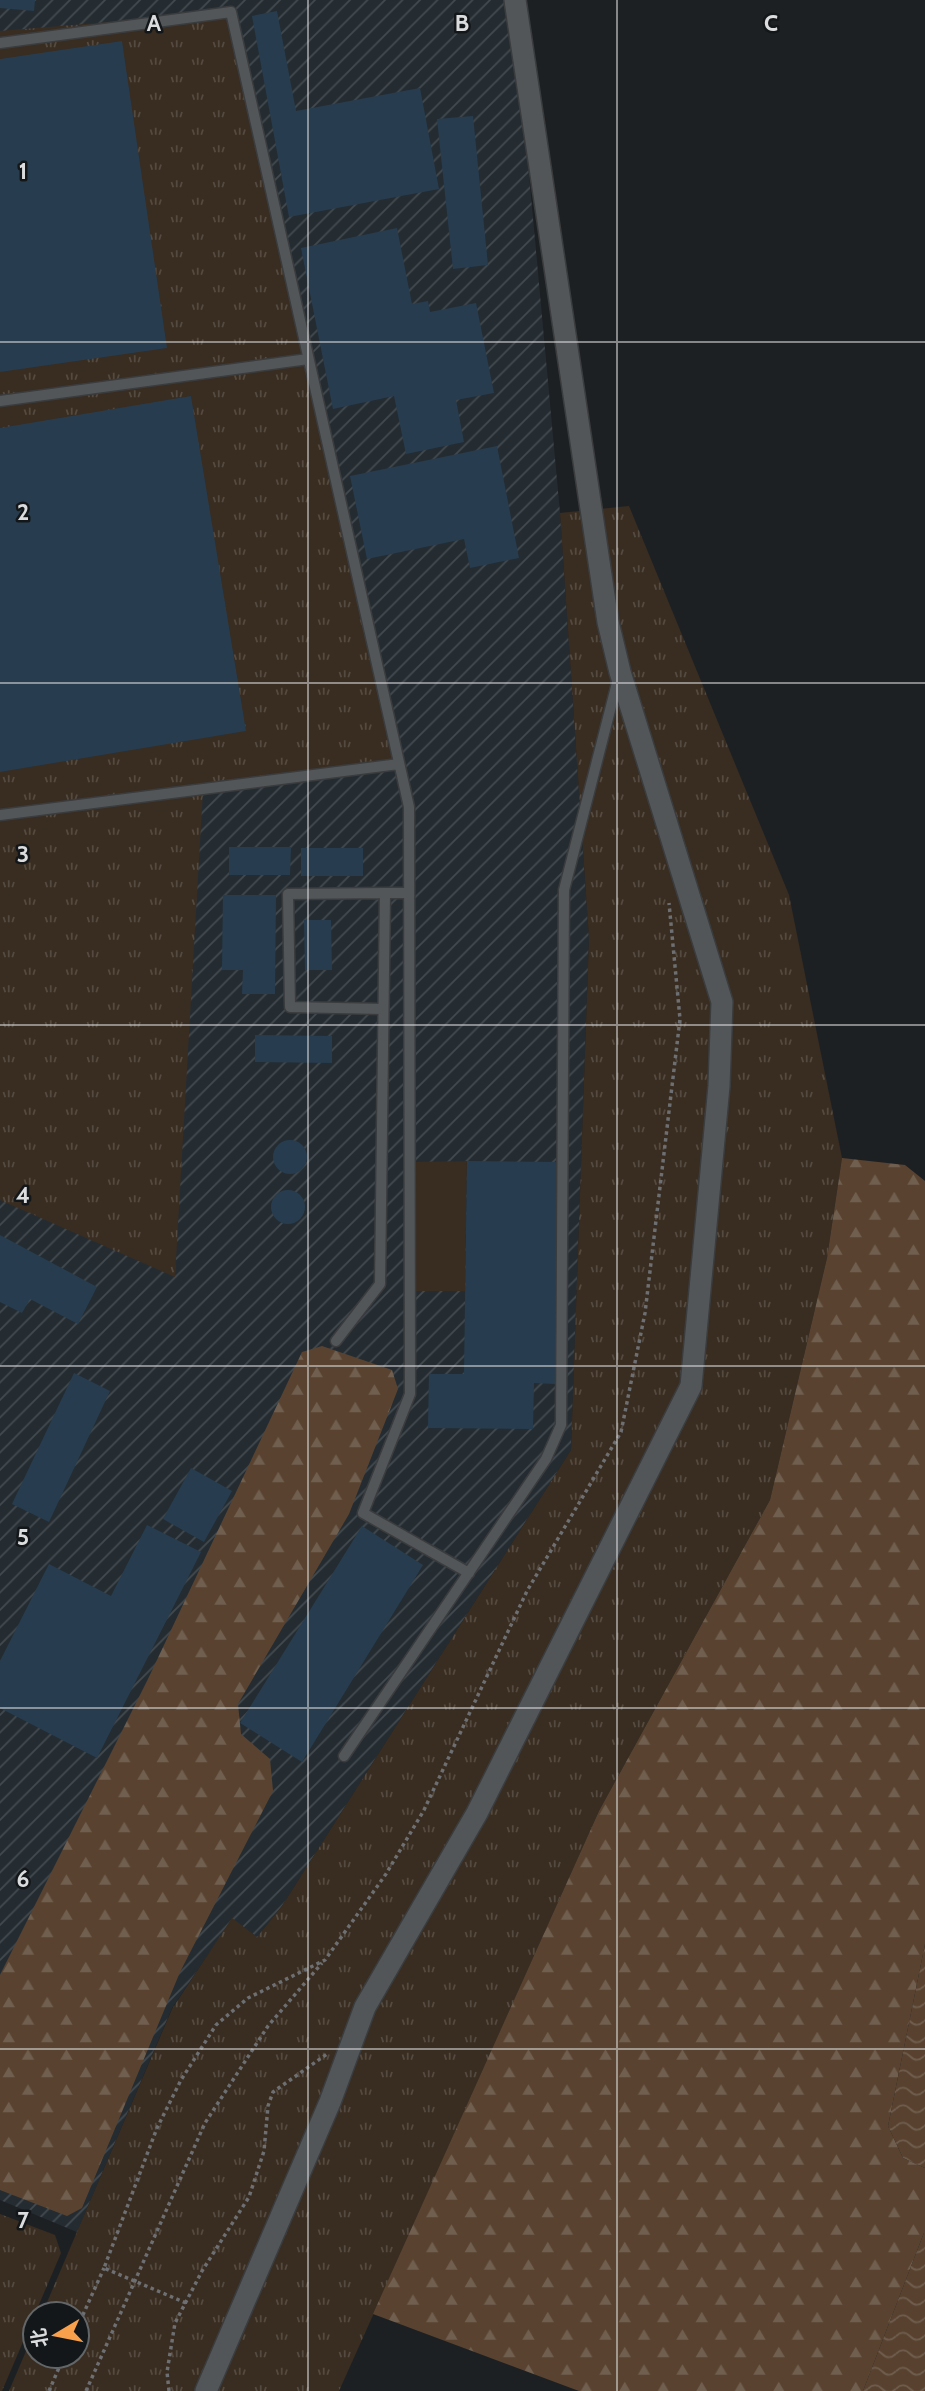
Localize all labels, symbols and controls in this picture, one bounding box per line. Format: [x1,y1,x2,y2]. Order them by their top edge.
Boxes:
text: A [147,9,162,37]
text: B [455,9,469,37]
text: C [764,9,778,37]
text: 1 [19,157,27,185]
text: 2 [17,498,29,526]
text: 3 [17,840,29,868]
text: 4 [16,1181,30,1209]
text: 5 [17,1523,29,1551]
text: 6 [17,1865,29,1893]
text: 7 [17,2206,29,2234]
north arrow [21,2300,91,2370]
text: 北 [27,2327,53,2349]

